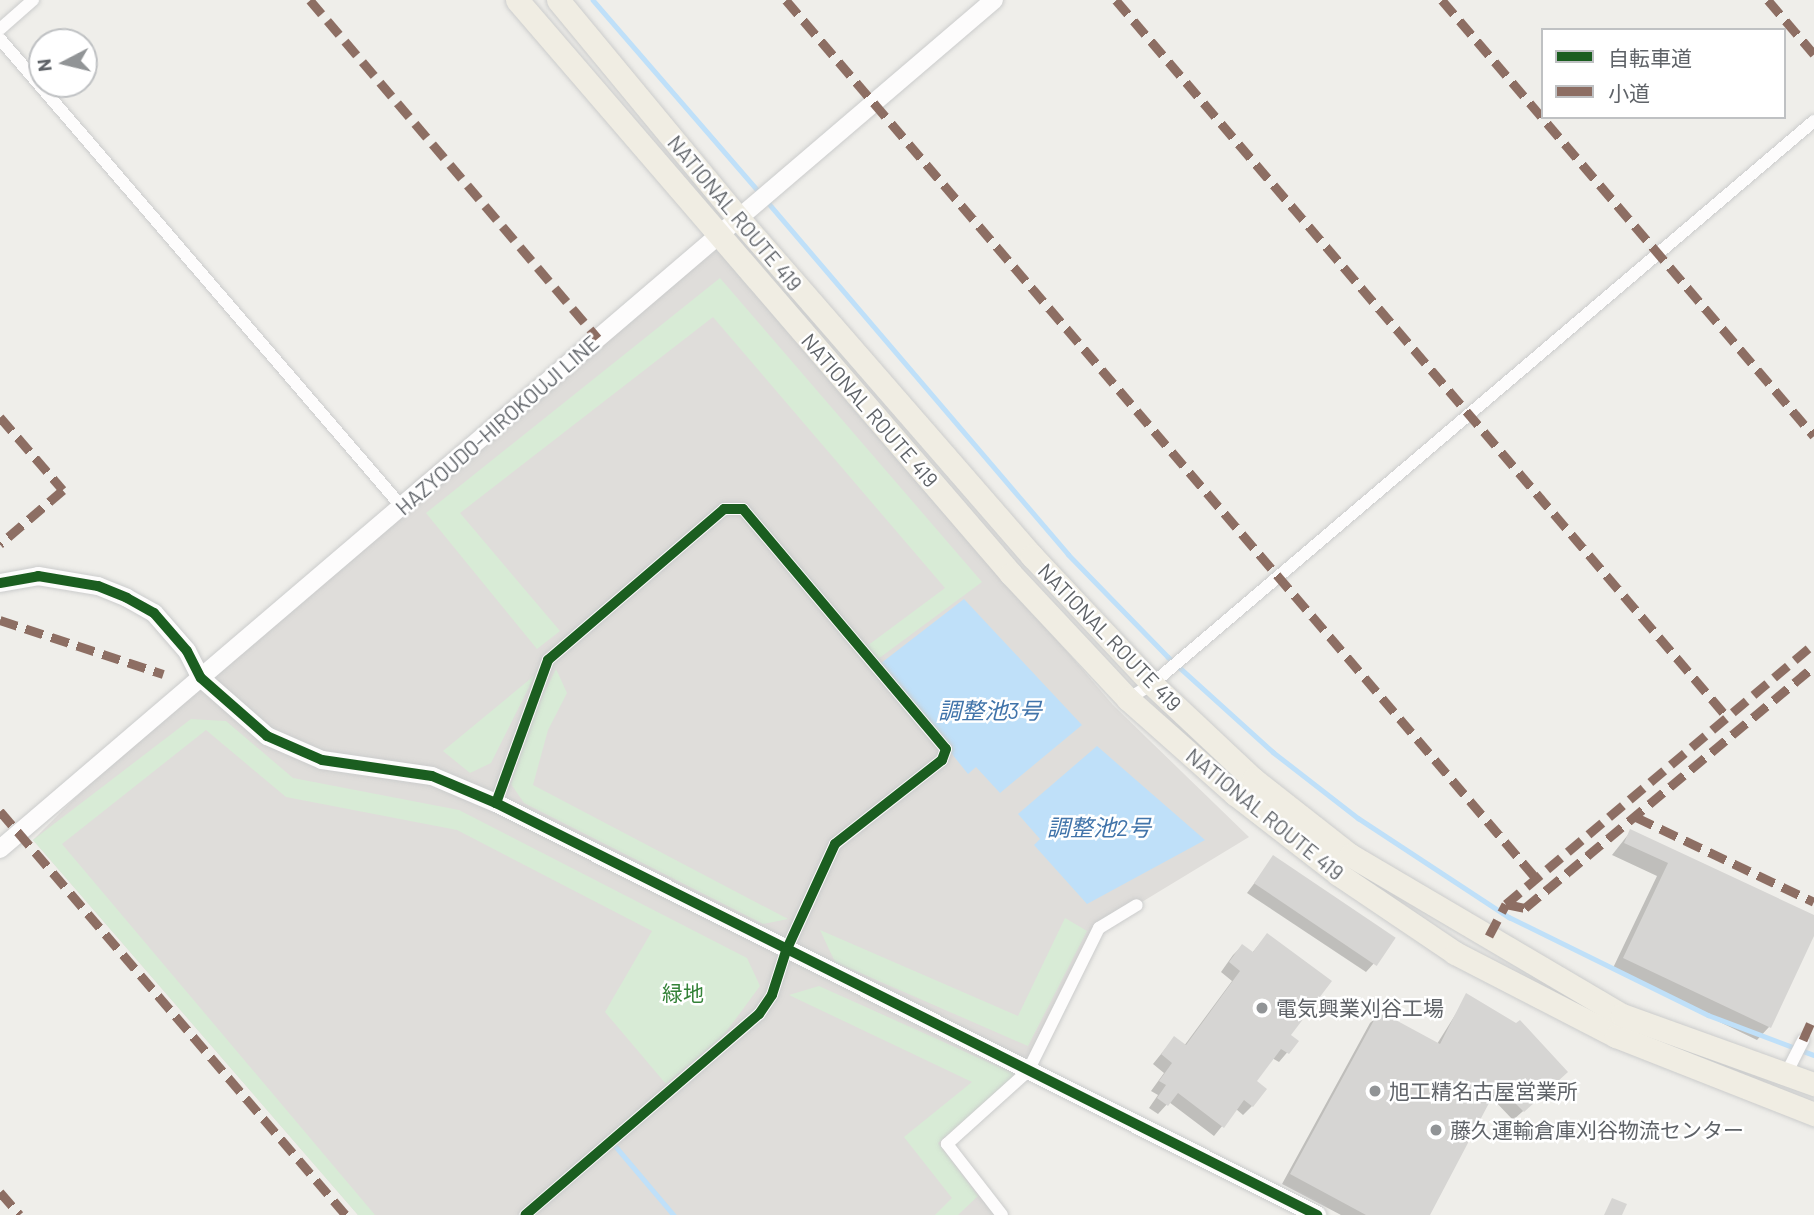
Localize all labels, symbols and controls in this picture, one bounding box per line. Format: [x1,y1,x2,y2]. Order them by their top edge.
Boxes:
north arrow [28,28,98,98]
legend [1541,28,1786,119]
text: 自転車道 [1608,45,1692,70]
text: N [31,58,56,73]
text: 小道 [1608,80,1650,105]
street label: NATIONAL ROUTE 419 [663,130,807,296]
street label: NATIONAL ROUTE 419 [796,328,944,492]
street label: HAZYOUDO-HIROKOUJI LINE [390,330,604,520]
street label: NATIONAL ROUTE 419 [1033,558,1187,716]
water label: 調整池3号 [938,696,1042,724]
street label: NATIONAL ROUTE 419 [1181,743,1349,885]
water label: 調整池2号 [1047,813,1151,841]
park label: 緑地 [662,980,704,1006]
place label: 電気興業刈谷工場 [1276,995,1444,1021]
marker: 電気興業刈谷工場 [1254,1000,1270,1016]
place label: 旭工精名古屋営業所 [1389,1078,1578,1104]
marker: 旭工精名古屋営業所 [1367,1083,1383,1099]
place label: 藤久運輸倉庫刈谷物流センター [1450,1117,1744,1143]
marker: 藤久運輸倉庫刈谷物流センター [1428,1122,1444,1138]

